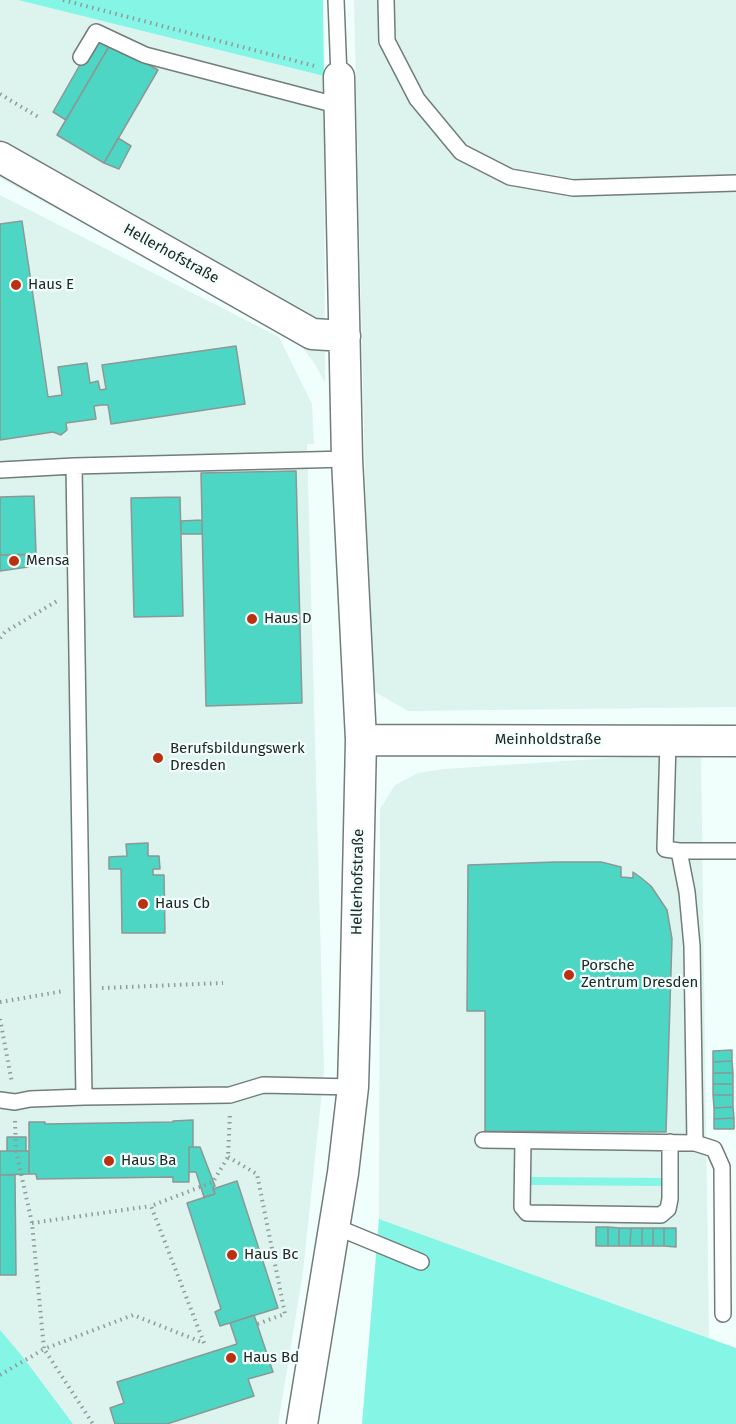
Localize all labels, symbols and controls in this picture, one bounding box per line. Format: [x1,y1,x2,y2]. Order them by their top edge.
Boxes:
street label: Hellerhofstraße [120,220,222,288]
place label: Haus E [28,276,74,294]
marker: Haus E [9,278,23,292]
place label: Mensa [26,552,70,570]
marker: Mensa [7,554,21,568]
place label: Haus D [264,610,312,628]
marker: Haus D [245,612,259,626]
street label: Meinholdstraße [495,731,601,749]
place label: Berufsbildungswerk Dresden [170,740,305,775]
marker: Berufsbildungswerk Dresden [151,751,165,765]
street label: Hellerhofstraße [348,829,368,935]
place label: Haus Cb [155,895,210,913]
marker: Haus Cb [136,897,150,911]
place label: Porsche Zentrum Dresden [581,957,698,992]
marker: Porsche Zentrum Dresden [562,968,576,982]
place label: Haus Ba [121,1152,176,1170]
marker: Haus Ba [102,1154,116,1168]
place label: Haus Bc [244,1246,298,1264]
marker: Haus Bc [225,1248,239,1262]
place label: Haus Bd [243,1349,299,1367]
marker: Haus Bd [224,1351,238,1365]

